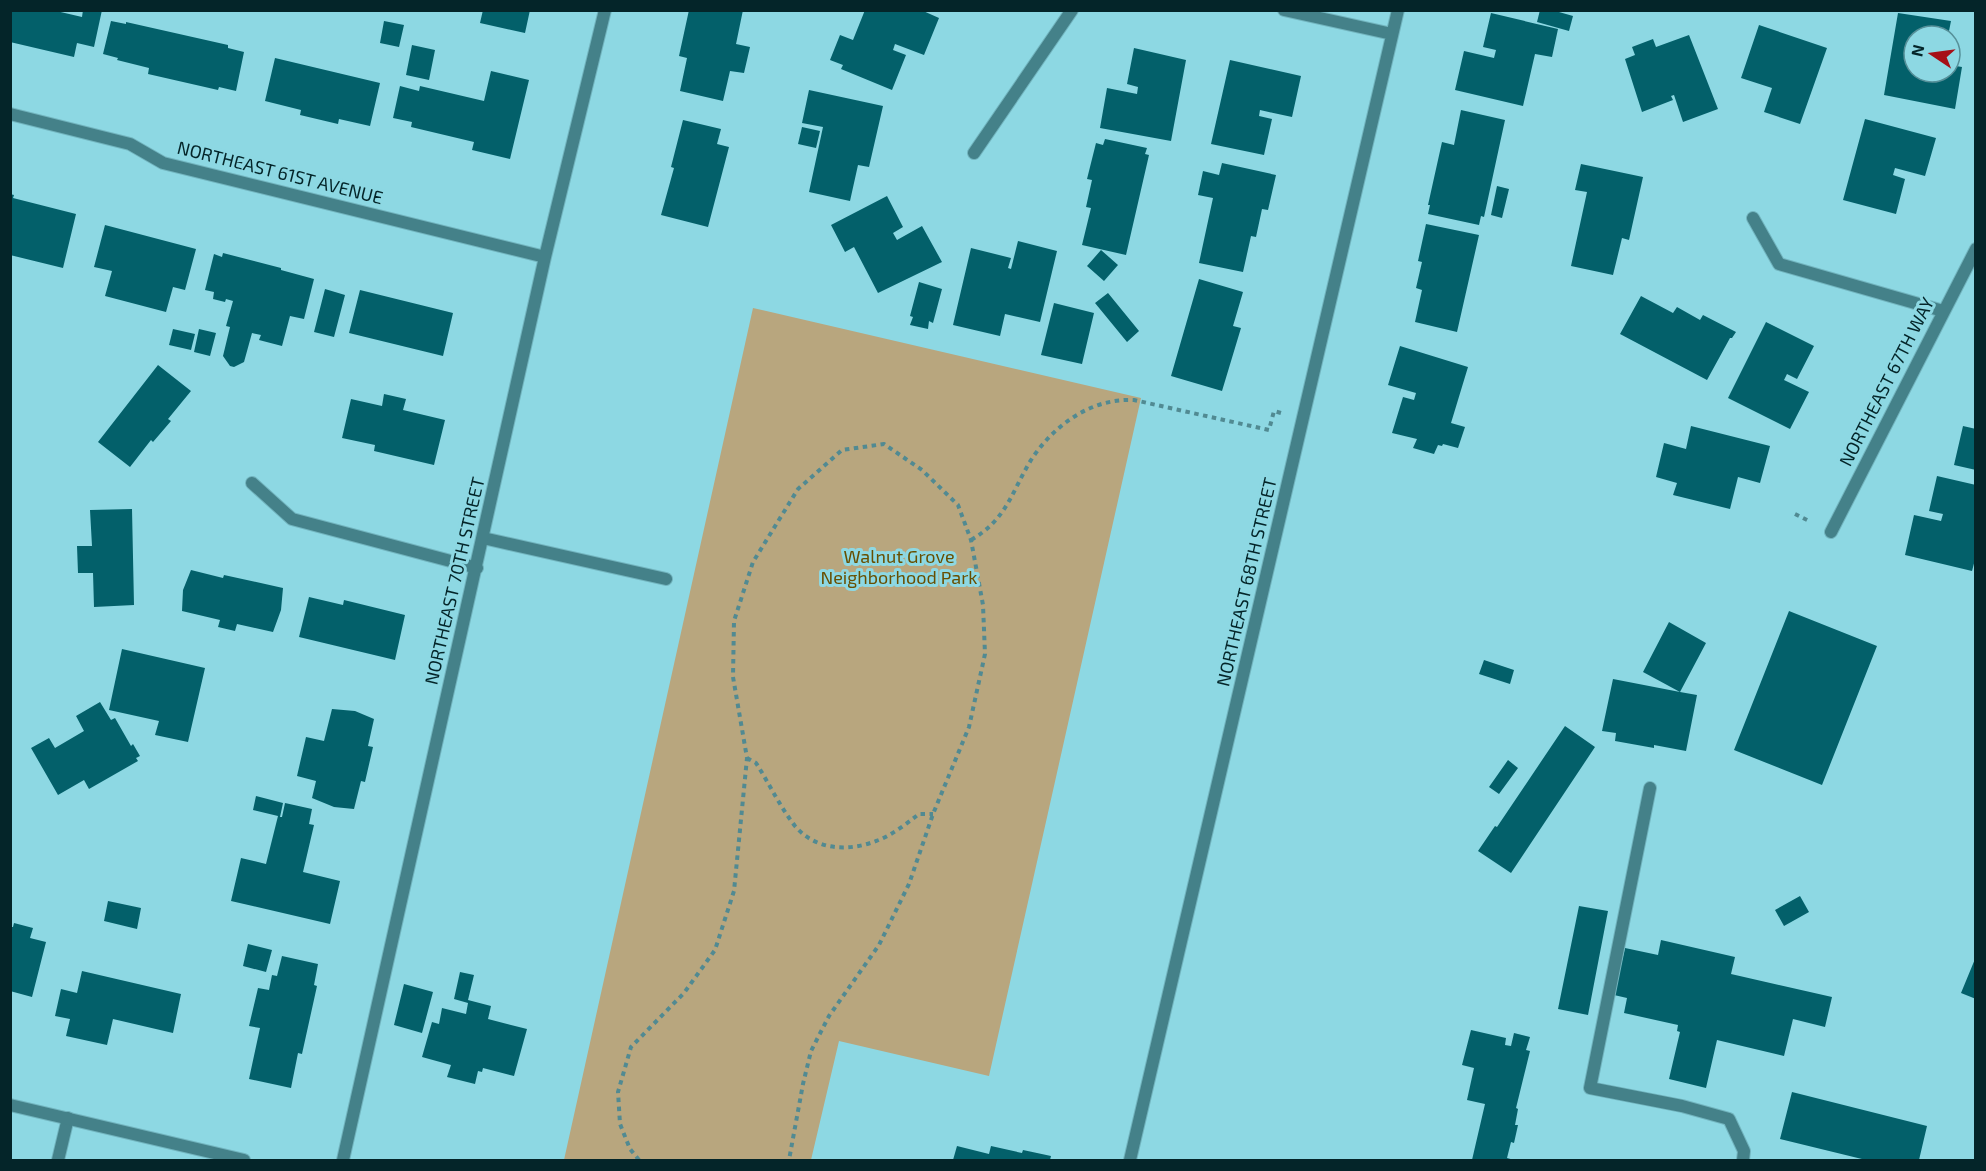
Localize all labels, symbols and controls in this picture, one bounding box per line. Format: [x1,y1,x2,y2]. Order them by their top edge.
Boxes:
north arrow [1902,24,1962,84]
text: N [1906,43,1927,58]
street label: NORTHEAST 61ST AVENUE [175,136,385,208]
street label: NORTHEAST 67TH WAY [1834,293,1939,470]
street label: NORTHEAST 70TH STREET [419,474,489,687]
street label: NORTHEAST 68TH STREET [1211,475,1281,688]
park label: Walnut Grove Neighborhood Park [820,545,978,588]

